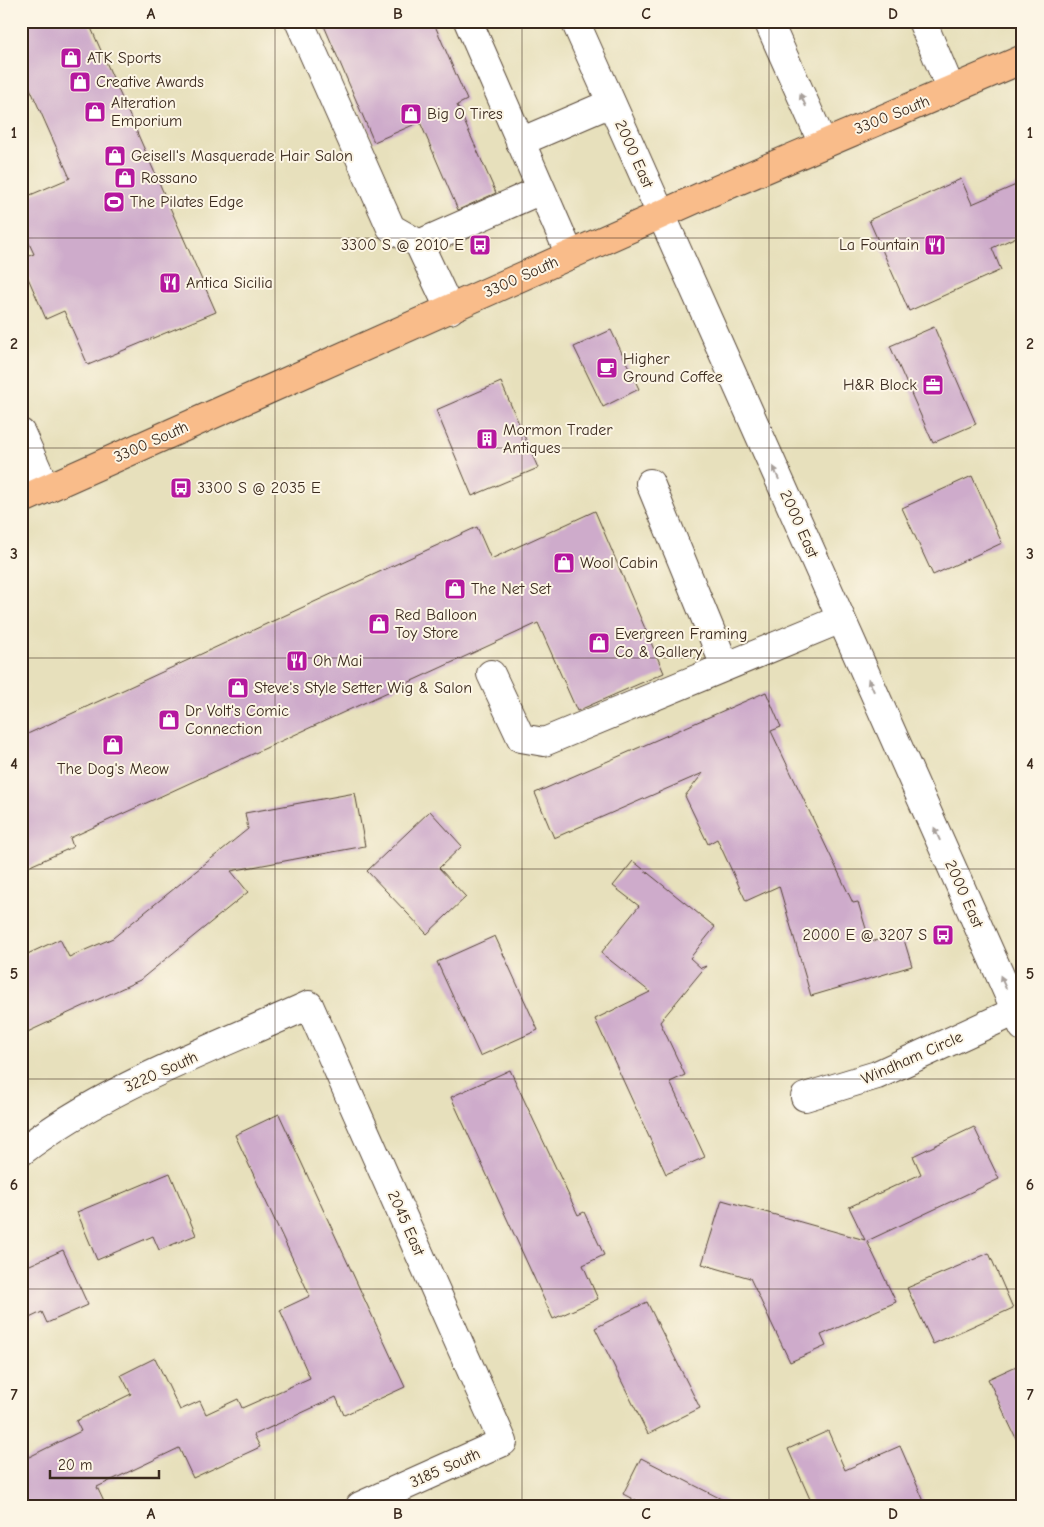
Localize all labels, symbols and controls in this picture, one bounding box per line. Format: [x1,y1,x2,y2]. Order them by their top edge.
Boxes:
text: A [147,5,156,23]
text: B [393,5,403,23]
text: C [641,5,651,23]
text: D [888,5,898,23]
shop icon: ATK Sports [59,46,83,70]
place label: ATK Sports [87,49,161,67]
shop icon: Creative Awards [68,70,92,94]
place label: Creative Awards [96,73,204,91]
street label: 3300 South [852,92,932,138]
one-way arrow [798,93,806,107]
place label: Alteration Emporium [111,94,182,130]
shop icon: Alteration Emporium [83,100,107,124]
shop icon: Big O Tires [399,102,423,126]
place label: Big O Tires [427,105,503,123]
street label: 2000 East [611,117,657,191]
text: 1 [11,124,17,142]
text: 1 [1027,124,1033,142]
shop icon: Geisell's Masquerade Hair Salon [103,144,127,168]
place label: Geisell's Masquerade Hair Salon [131,147,353,165]
shop icon: Rossano [113,166,137,190]
place label: Rossano [141,169,198,187]
sports icon: The Pilates Edge [102,190,126,214]
place label: The Pilates Edge [130,193,243,211]
bus stop icon: 3300 S @ 2010 E [468,233,492,257]
restaurant icon: La Fountain [923,233,947,257]
place label: 3300 S @ 2010 E [341,236,464,254]
place label: La Fountain [839,236,919,254]
street label: 3300 South [481,253,561,301]
restaurant icon: Antica Sicilia [158,271,182,295]
place label: Antica Sicilia [186,274,273,292]
text: 2 [10,335,18,353]
text: 2 [1026,335,1034,353]
place label: Higher Ground Coffee [623,350,723,386]
cafe icon: Higher Ground Coffee [595,356,619,380]
office icon: H&R Block [921,373,945,397]
place label: H&R Block [843,376,917,394]
street label: 3300 South [111,418,191,466]
place label: Mormon Trader Antiques [503,421,613,457]
building icon: Mormon Trader Antiques [475,427,499,451]
one-way arrow [771,466,779,480]
bus stop icon: 3300 S @ 2035 E [169,476,193,500]
place label: 3300 S @ 2035 E [197,479,321,497]
street label: 2000 East [776,487,822,561]
text: 3 [10,545,18,563]
text: 3 [1026,545,1034,563]
shop icon: Wool Cabin [552,551,576,575]
place label: Wool Cabin [580,554,658,572]
shop icon: The Net Set [443,577,467,601]
place label: The Net Set [471,580,552,598]
place label: Red Balloon Toy Store [395,606,477,642]
shop icon: Red Balloon Toy Store [367,612,391,636]
place label: Evergreen Framing Co & Gallery [615,625,747,661]
shop icon: Evergreen Framing Co & Gallery [587,631,611,655]
restaurant icon: Oh Mai [285,649,309,673]
place label: Oh Mai [313,652,363,670]
shop icon: Steve's Style Setter Wig & Salon [226,676,250,700]
one-way arrow [866,678,874,692]
place label: Steve's Style Setter Wig & Salon [254,679,472,697]
place label: Dr Volt's Comic Connection [185,702,289,738]
shop icon: Dr Volt's Comic Connection [157,708,181,732]
shop icon: The Dog's Meow [101,733,125,757]
text: 4 [10,755,18,773]
text: 4 [1026,755,1034,773]
place label: The Dog's Meow [57,760,169,778]
one-way arrow [932,827,940,841]
street label: 2000 East [941,857,987,931]
bus stop icon: 2000 E @ 3207 S [931,923,955,947]
place label: 2000 E @ 3207 S [802,926,927,944]
text: 5 [10,965,18,983]
text: 5 [1026,965,1034,983]
one-way arrow [998,975,1006,989]
street label: Windham Circle [859,1028,965,1088]
street label: 3220 South [121,1048,201,1096]
text: 6 [10,1176,18,1194]
text: 6 [1026,1176,1034,1194]
street label: 2045 East [384,1188,428,1259]
text: 7 [10,1386,18,1404]
text: 7 [1026,1386,1034,1404]
street label: 3185 South [407,1444,483,1492]
scale bar [50,1447,159,1479]
text: 20 m [58,1456,92,1474]
text: A [147,1505,156,1523]
text: B [393,1505,403,1523]
text: C [641,1505,651,1523]
text: D [888,1505,898,1523]

